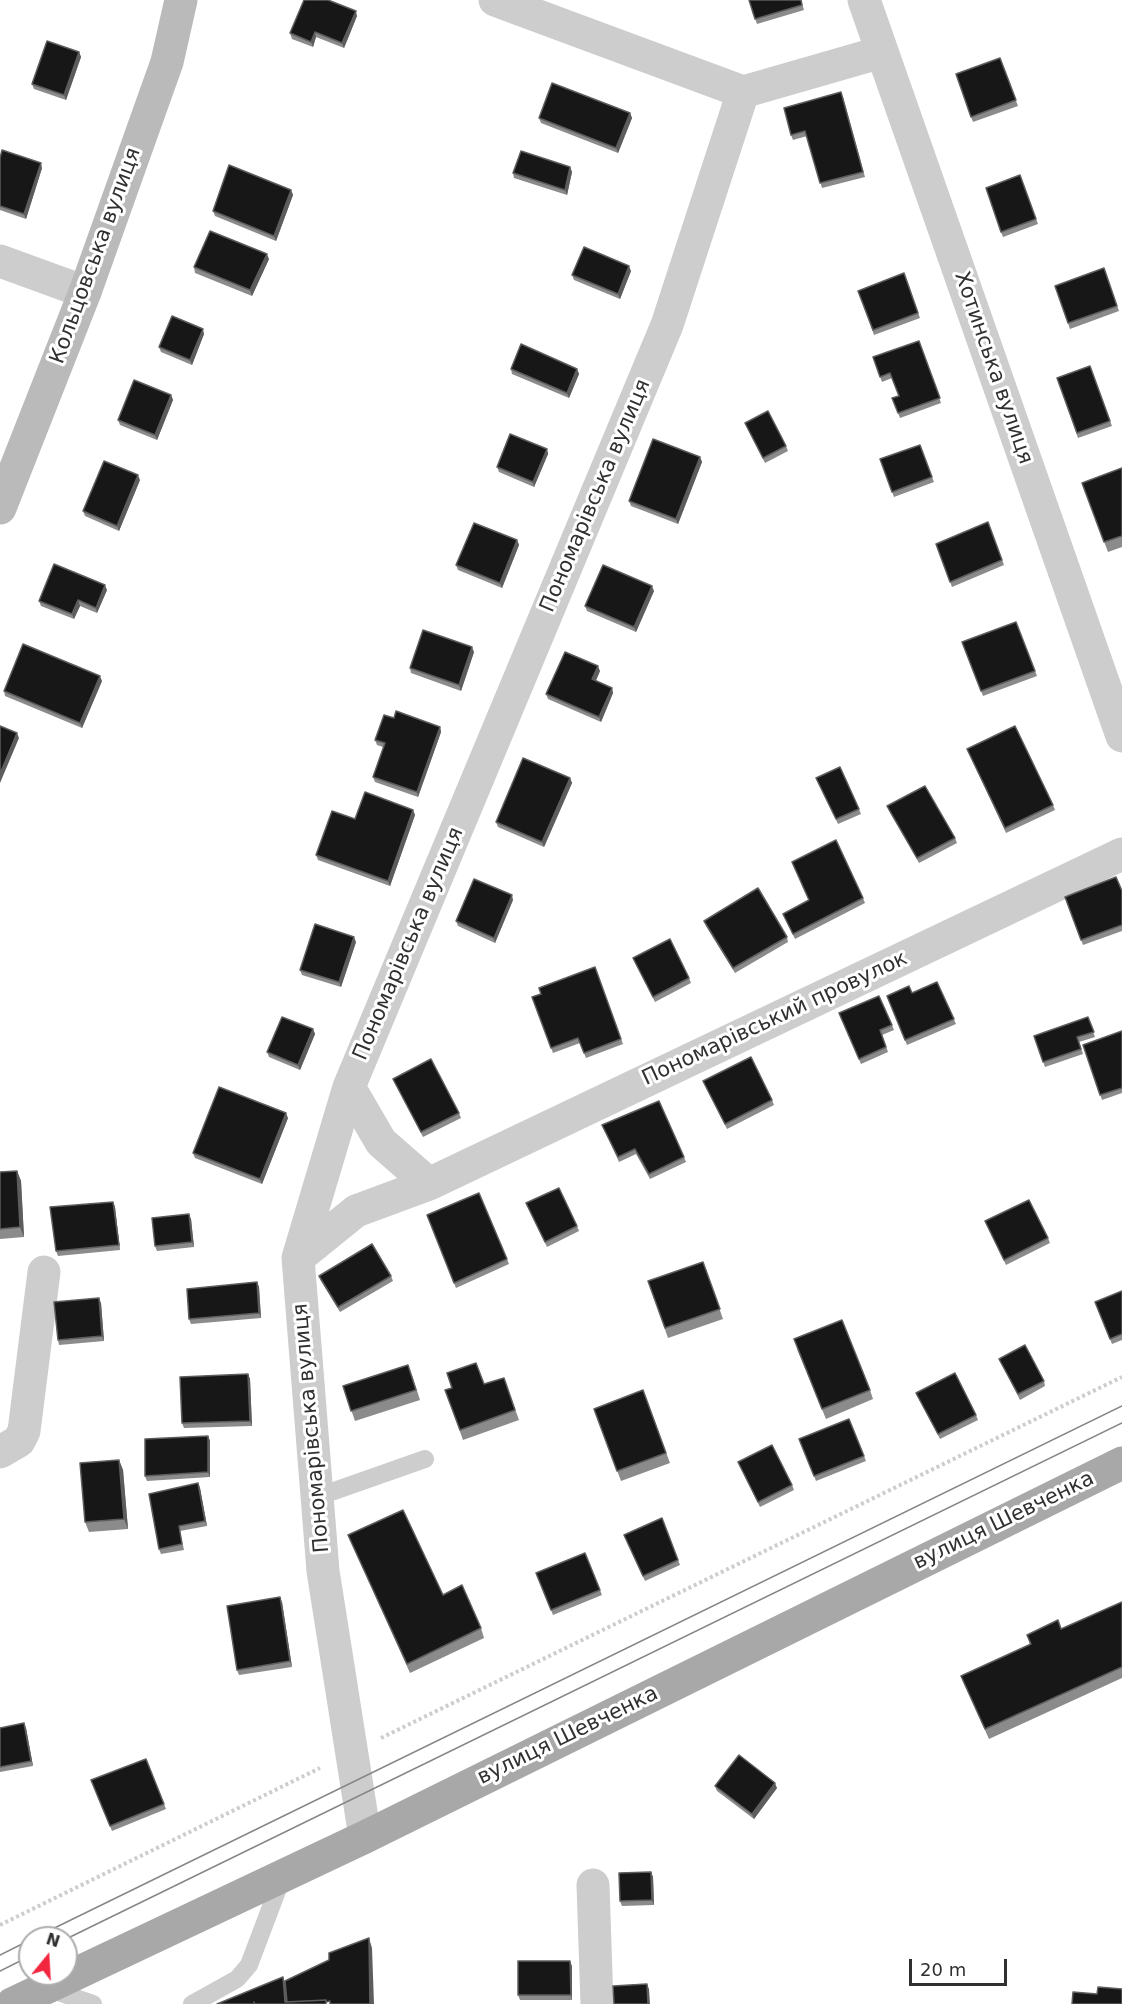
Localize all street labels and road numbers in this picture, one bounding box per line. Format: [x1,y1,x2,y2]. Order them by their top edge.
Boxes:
street label: Кольцовська вулиця [45,145,147,367]
street label: Хотинська вулиця [948,268,1038,468]
street label: Пономарівська вулиця [535,376,657,616]
street label: Пономарівська вулиця [348,824,470,1064]
street label: Пономарівський провулок [638,946,912,1092]
street label: Пономарівська вулиця [289,1302,335,1554]
street label: вулиця Шевченка [910,1466,1098,1576]
street label: вулиця Шевченка [474,1681,662,1791]

